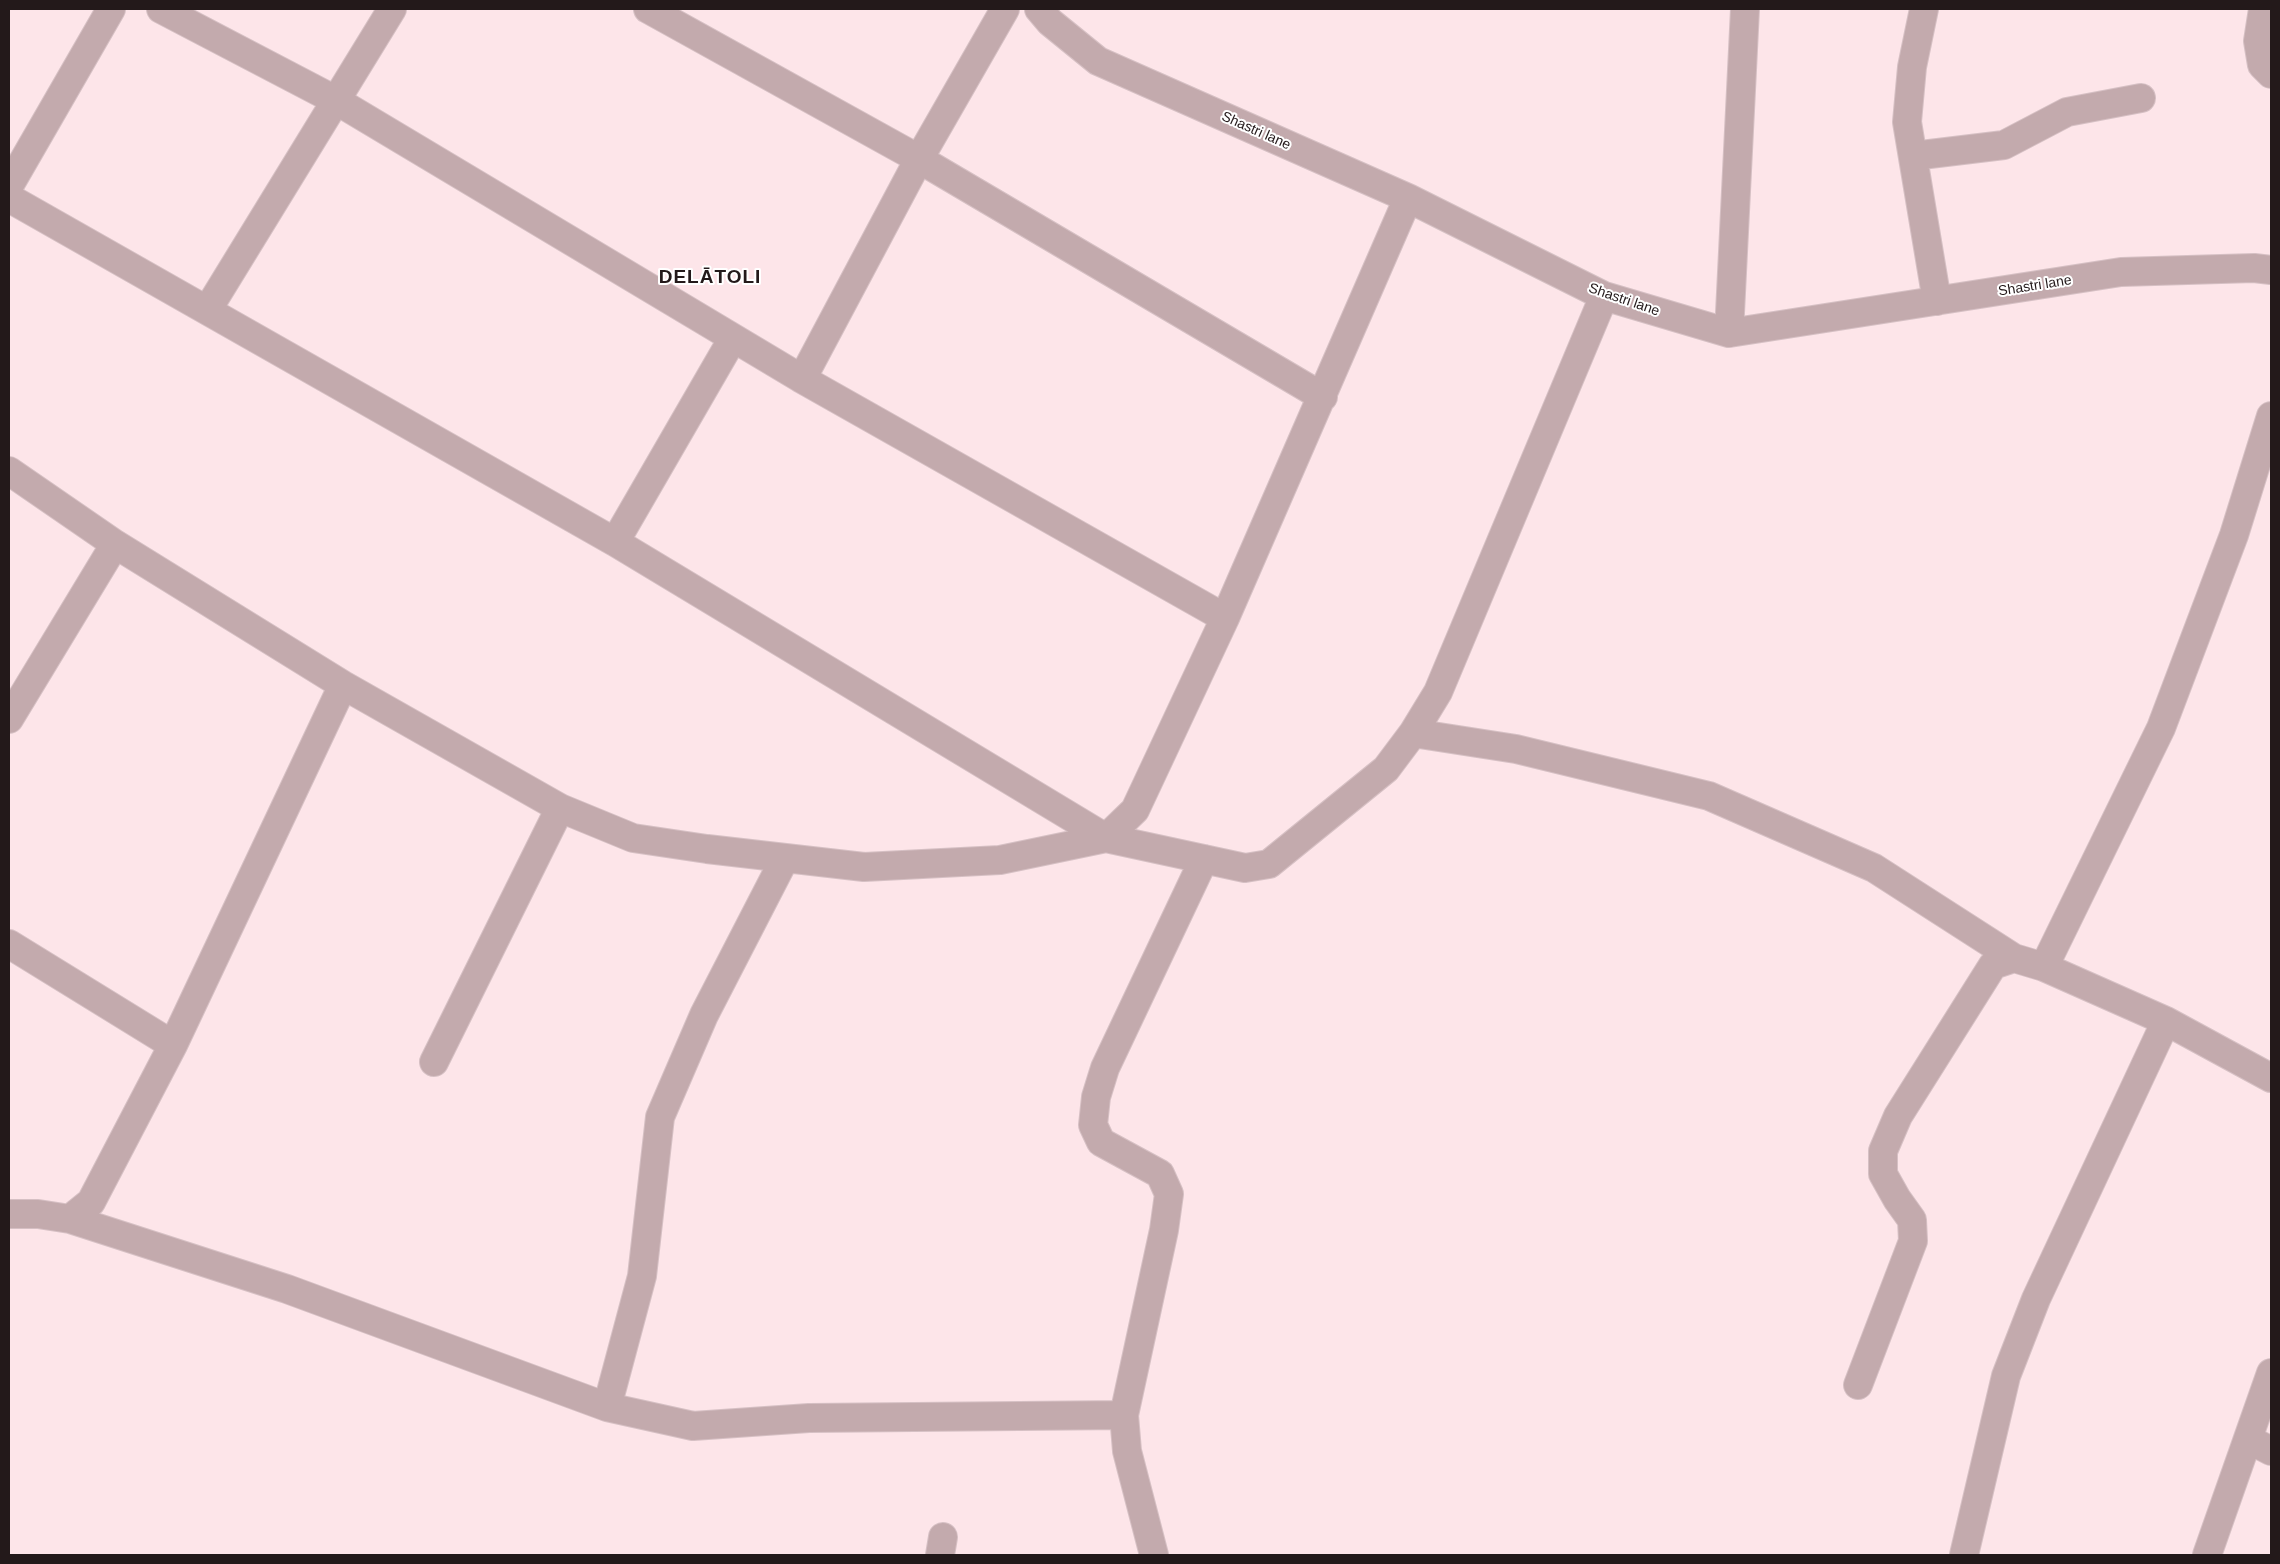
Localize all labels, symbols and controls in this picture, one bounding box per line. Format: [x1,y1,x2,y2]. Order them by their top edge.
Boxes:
street label: Shastri lane [1219,108,1293,154]
district label: DELĀTOLI [658,267,762,289]
street label: Shastri lane [1997,272,2073,300]
street label: Shastri lane [1586,280,1662,320]

